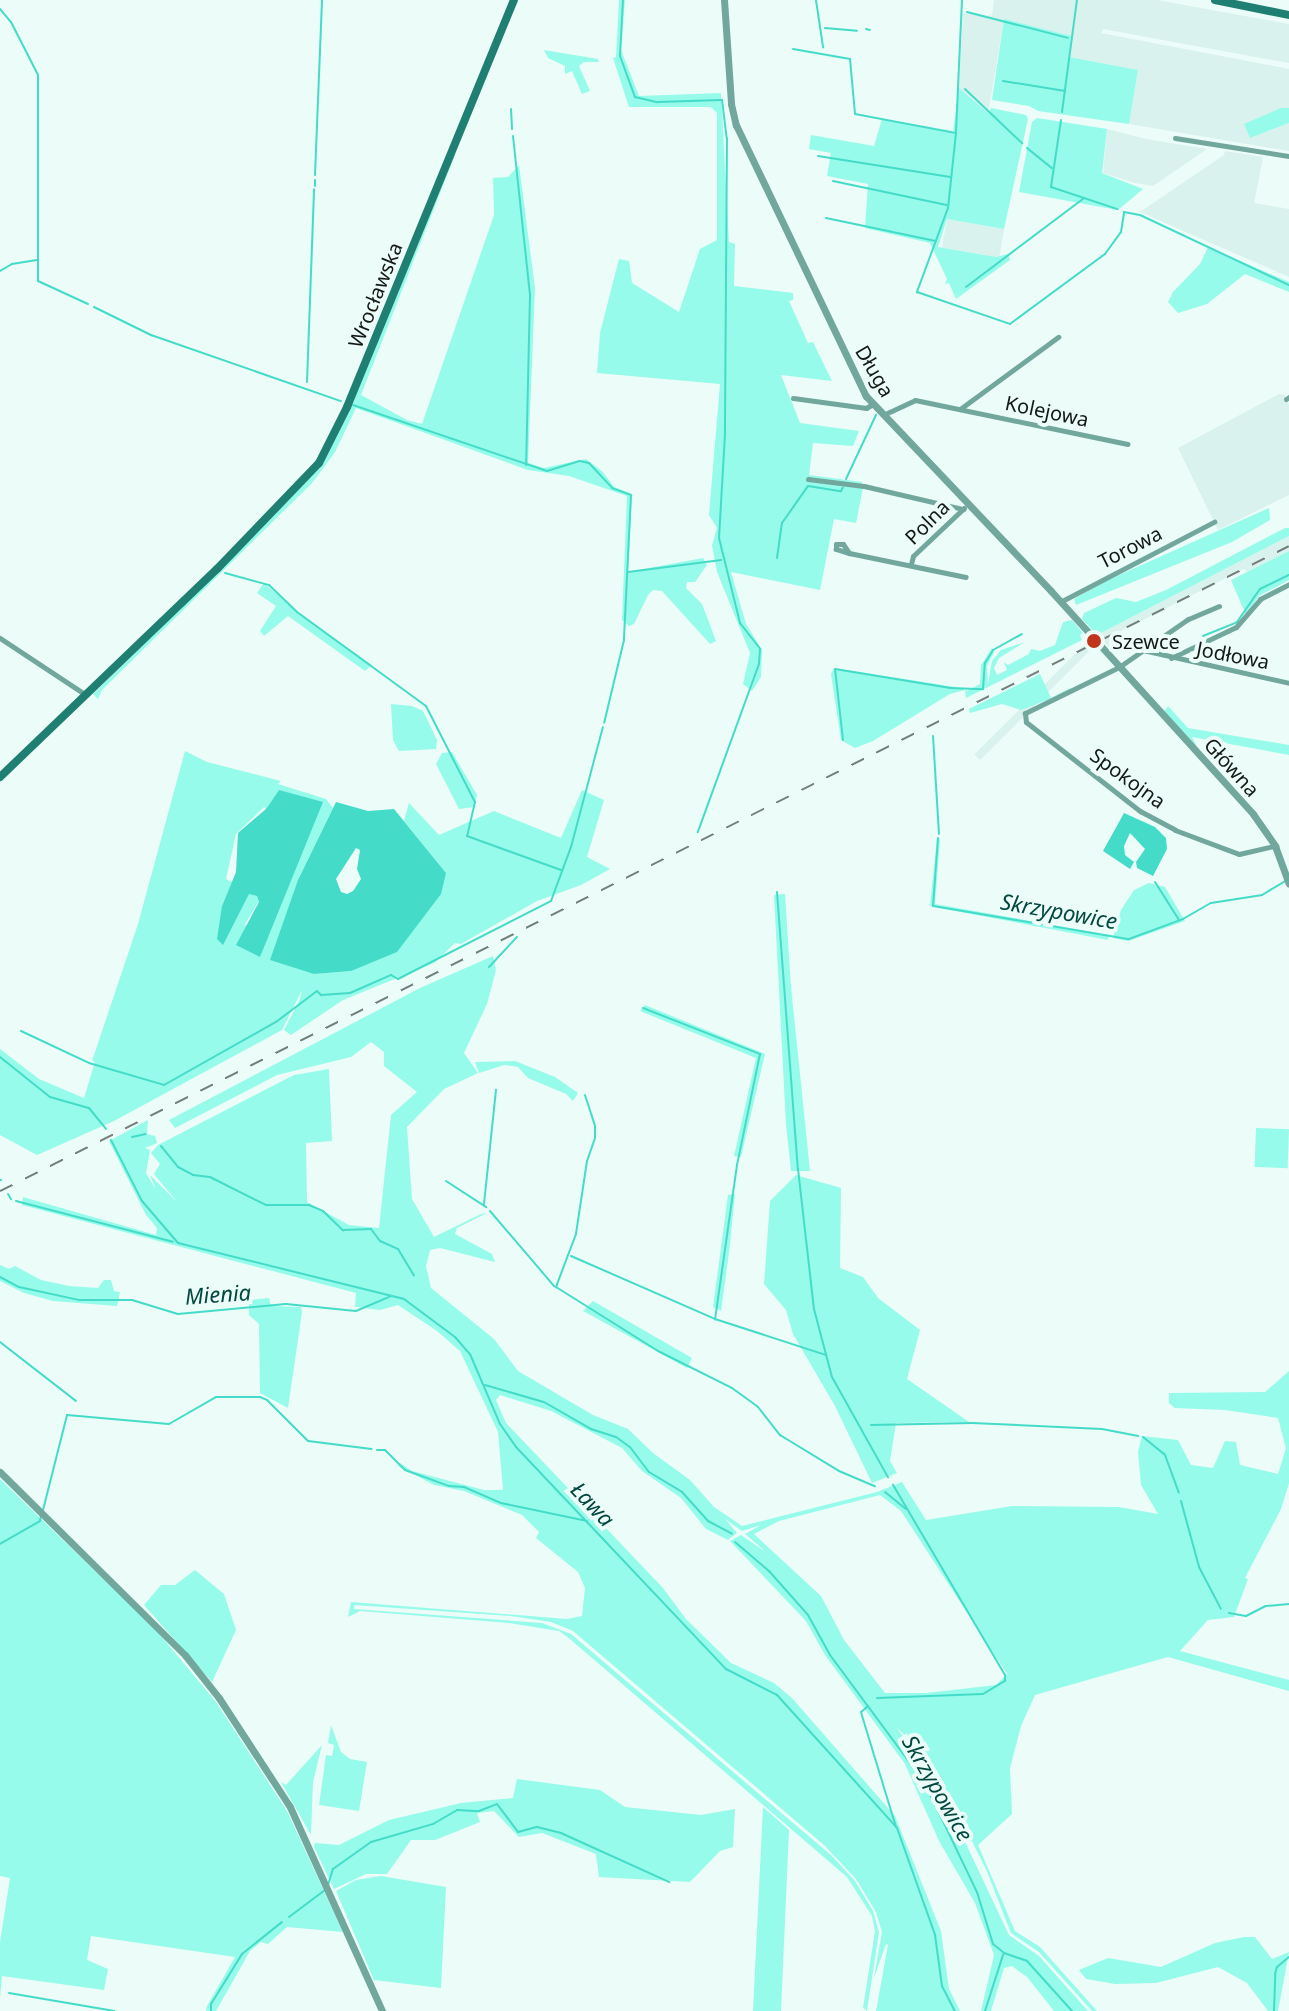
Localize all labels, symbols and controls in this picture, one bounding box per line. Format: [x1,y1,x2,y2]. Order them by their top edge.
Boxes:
street label: Wrocławska [343,239,407,351]
street label: Długa [851,341,899,401]
street label: Kolejowa [1003,390,1091,432]
street label: Polna [900,495,954,549]
street label: Torowa [1094,521,1166,573]
place label: Szewce [1112,629,1180,653]
marker: Szewce [1083,630,1105,652]
street label: Jodłowa [1195,636,1271,674]
street label: Główna [1199,733,1265,801]
street label: Spokojna [1086,743,1170,813]
water label: Skrzypowice [999,888,1119,934]
water label: Mienia [184,1279,252,1309]
water label: Ława [566,1476,620,1532]
water label: Skrzypowice [897,1730,979,1846]

